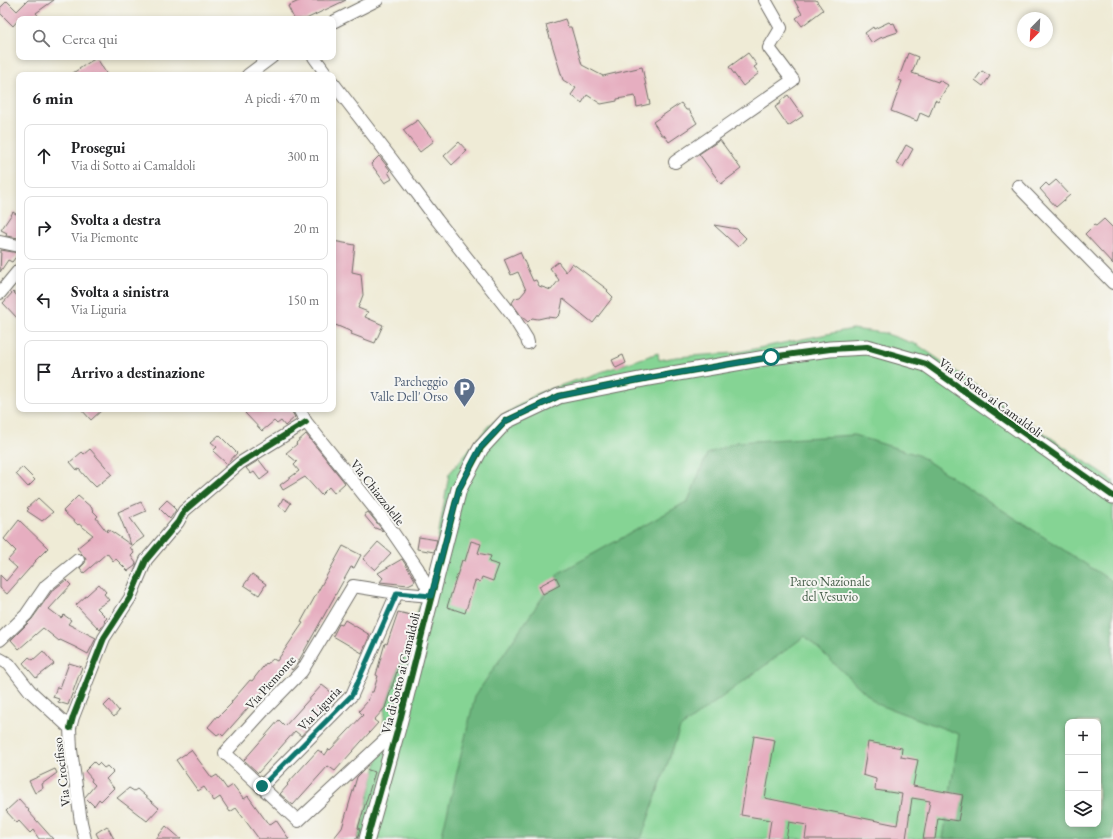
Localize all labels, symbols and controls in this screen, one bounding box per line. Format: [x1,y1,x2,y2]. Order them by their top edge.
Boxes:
north arrow [1017,12,1053,48]
search box [16,16,336,60]
icon: search [30,27,52,49]
text: Cerca qui [62,29,118,48]
text: 6 min [32,87,73,109]
text: A piedi · 470 m [245,90,320,107]
text: Prosegui [71,138,126,157]
icon: ahead [33,145,55,167]
text: 300 m [288,148,319,165]
text: Via di Sotto ai Camaldoli [71,157,195,174]
text: Svolta a destra [71,210,161,229]
icon: right [33,217,55,239]
text: 20 m [294,220,319,237]
text: Via Piemonte [71,229,138,246]
text: Svolta a sinistra [71,282,169,301]
icon: left [33,289,55,311]
text: 150 m [288,292,319,309]
text: Via Liguria [71,301,126,318]
route start [762,348,780,366]
street label: Via di Sotto ai Camaldoli [935,354,1046,441]
icon: arrive [33,361,55,383]
text: Arrivo a destinazione [71,363,205,382]
place label: Parcheggio Valle Dell' Orso [370,373,448,405]
parking icon: Parcheggio Valle Dell' Orso [451,375,477,408]
street label: Via Chiazzolelle [347,456,409,529]
park label: Parco Nazionale del Vesuvio [790,573,870,605]
street label: Via di Sotto ai Camaldoli [377,611,424,736]
street label: Via Piemonte [241,652,299,713]
street label: Via Liguria [294,682,345,734]
map controls [1065,719,1101,827]
button: + [1065,719,1101,755]
street label: Via Crocifisso [49,736,74,807]
button: − [1065,755,1101,791]
route end [253,777,271,795]
button: layers [1065,791,1101,827]

